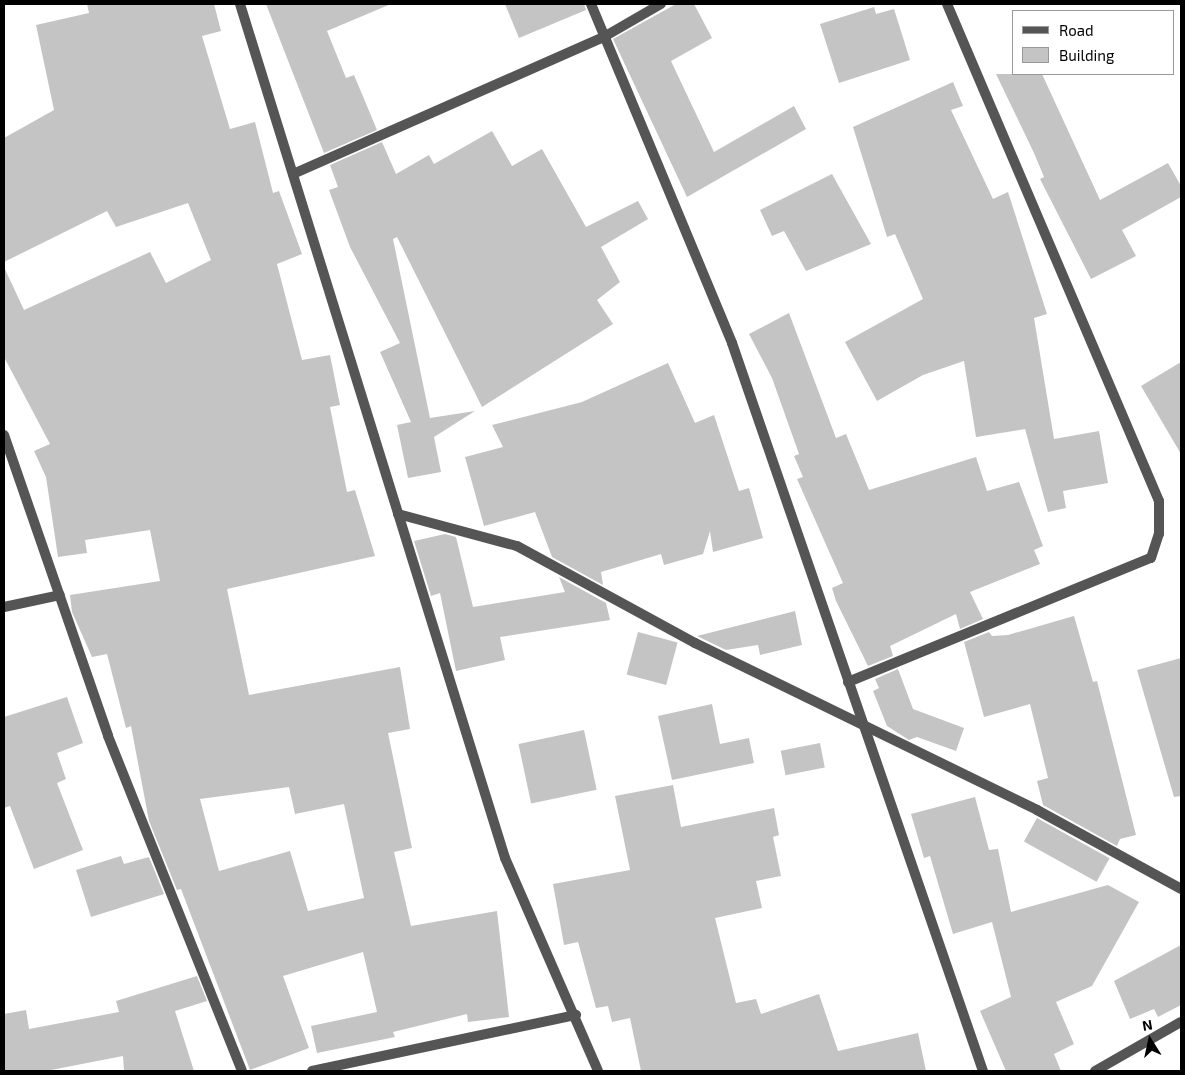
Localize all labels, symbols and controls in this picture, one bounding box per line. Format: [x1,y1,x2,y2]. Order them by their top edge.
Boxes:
legend [1012,10,1175,75]
text: Road [1059,21,1094,39]
text: Building [1059,46,1114,64]
north arrow [1125,1015,1175,1065]
text: N [1141,1015,1154,1034]

